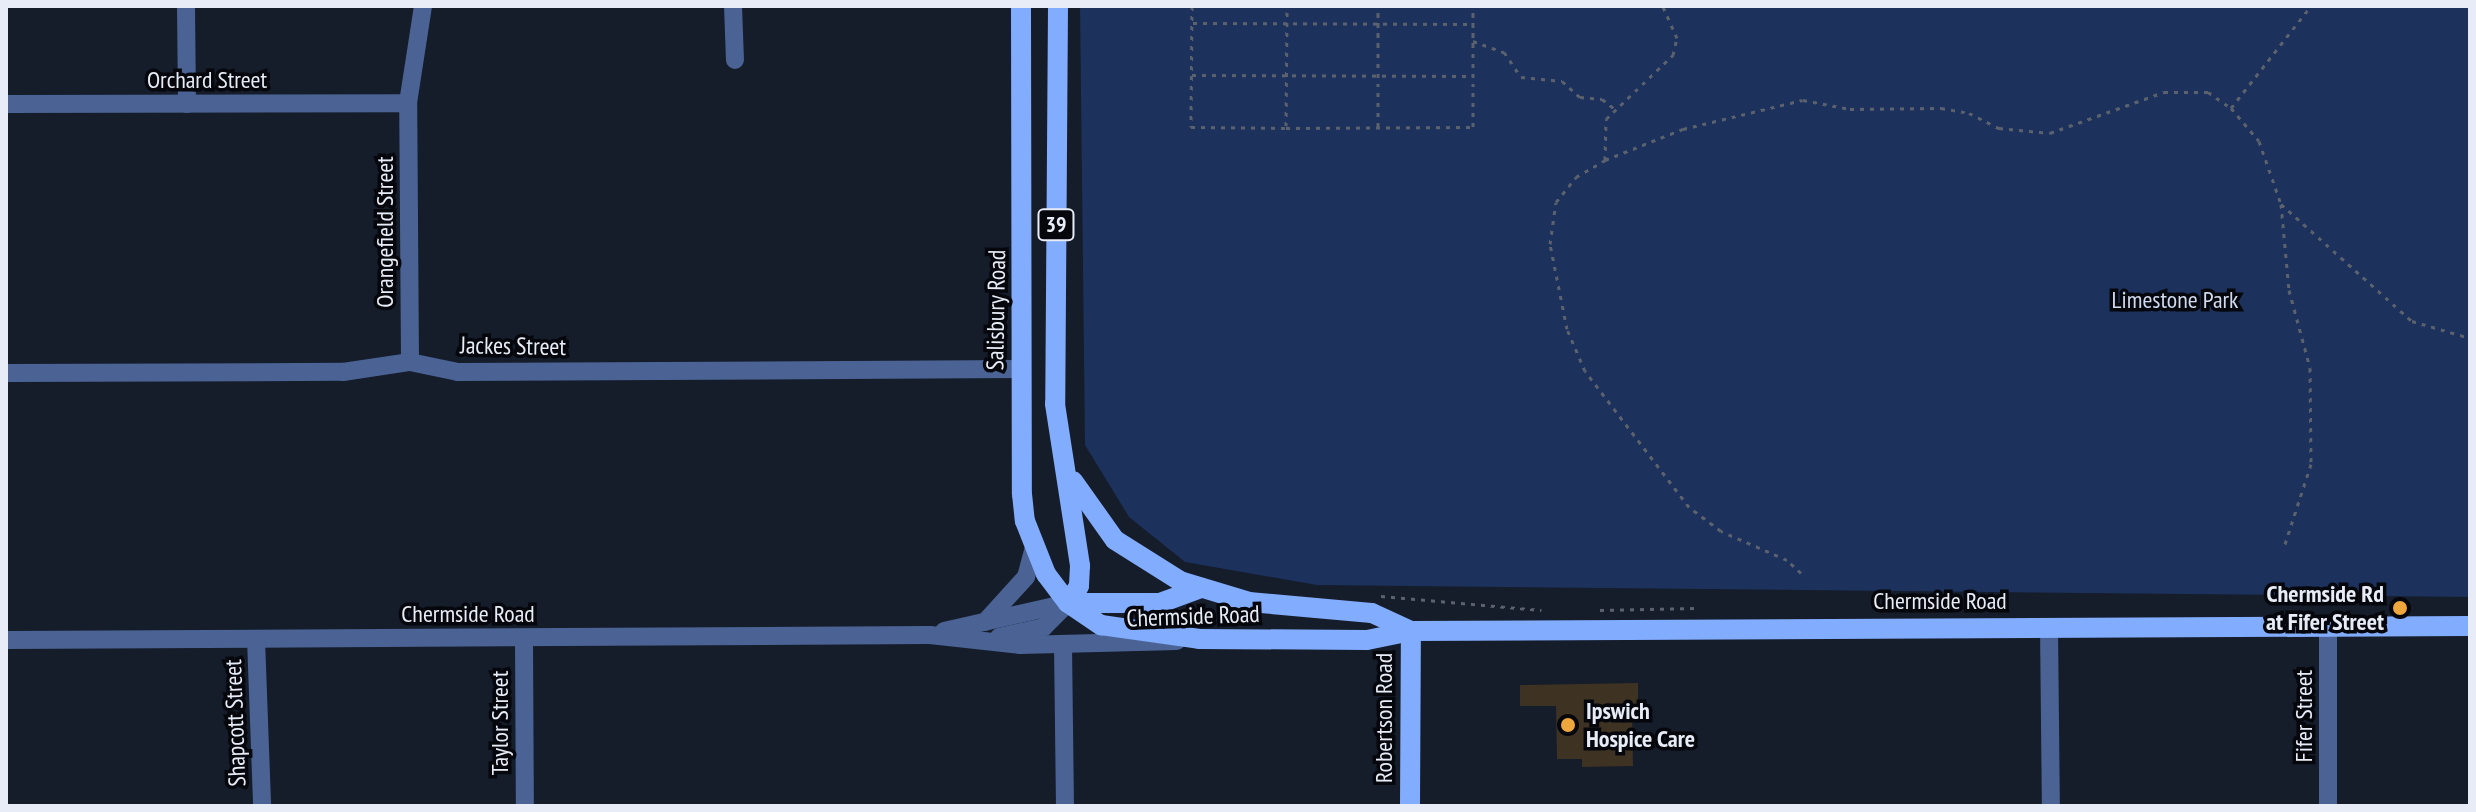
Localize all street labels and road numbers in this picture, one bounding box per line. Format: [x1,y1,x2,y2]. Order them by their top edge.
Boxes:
street label: Orchard Street [147,66,267,94]
street label: Orangefield Street [371,156,399,308]
road number: 39 [1036,207,1076,243]
street label: Salisbury Road [981,249,1011,371]
street label: Jackes Street [460,331,566,361]
street label: Chermside Road [1873,587,2007,615]
street label: Chermside Road [1126,599,1260,633]
street label: Chermside Road [401,600,535,628]
street label: Robertson Road [1370,653,1398,783]
street label: Shapcott Street [218,659,252,787]
street label: Fifer Street [2290,670,2318,762]
street label: Taylor Street [486,671,514,775]

